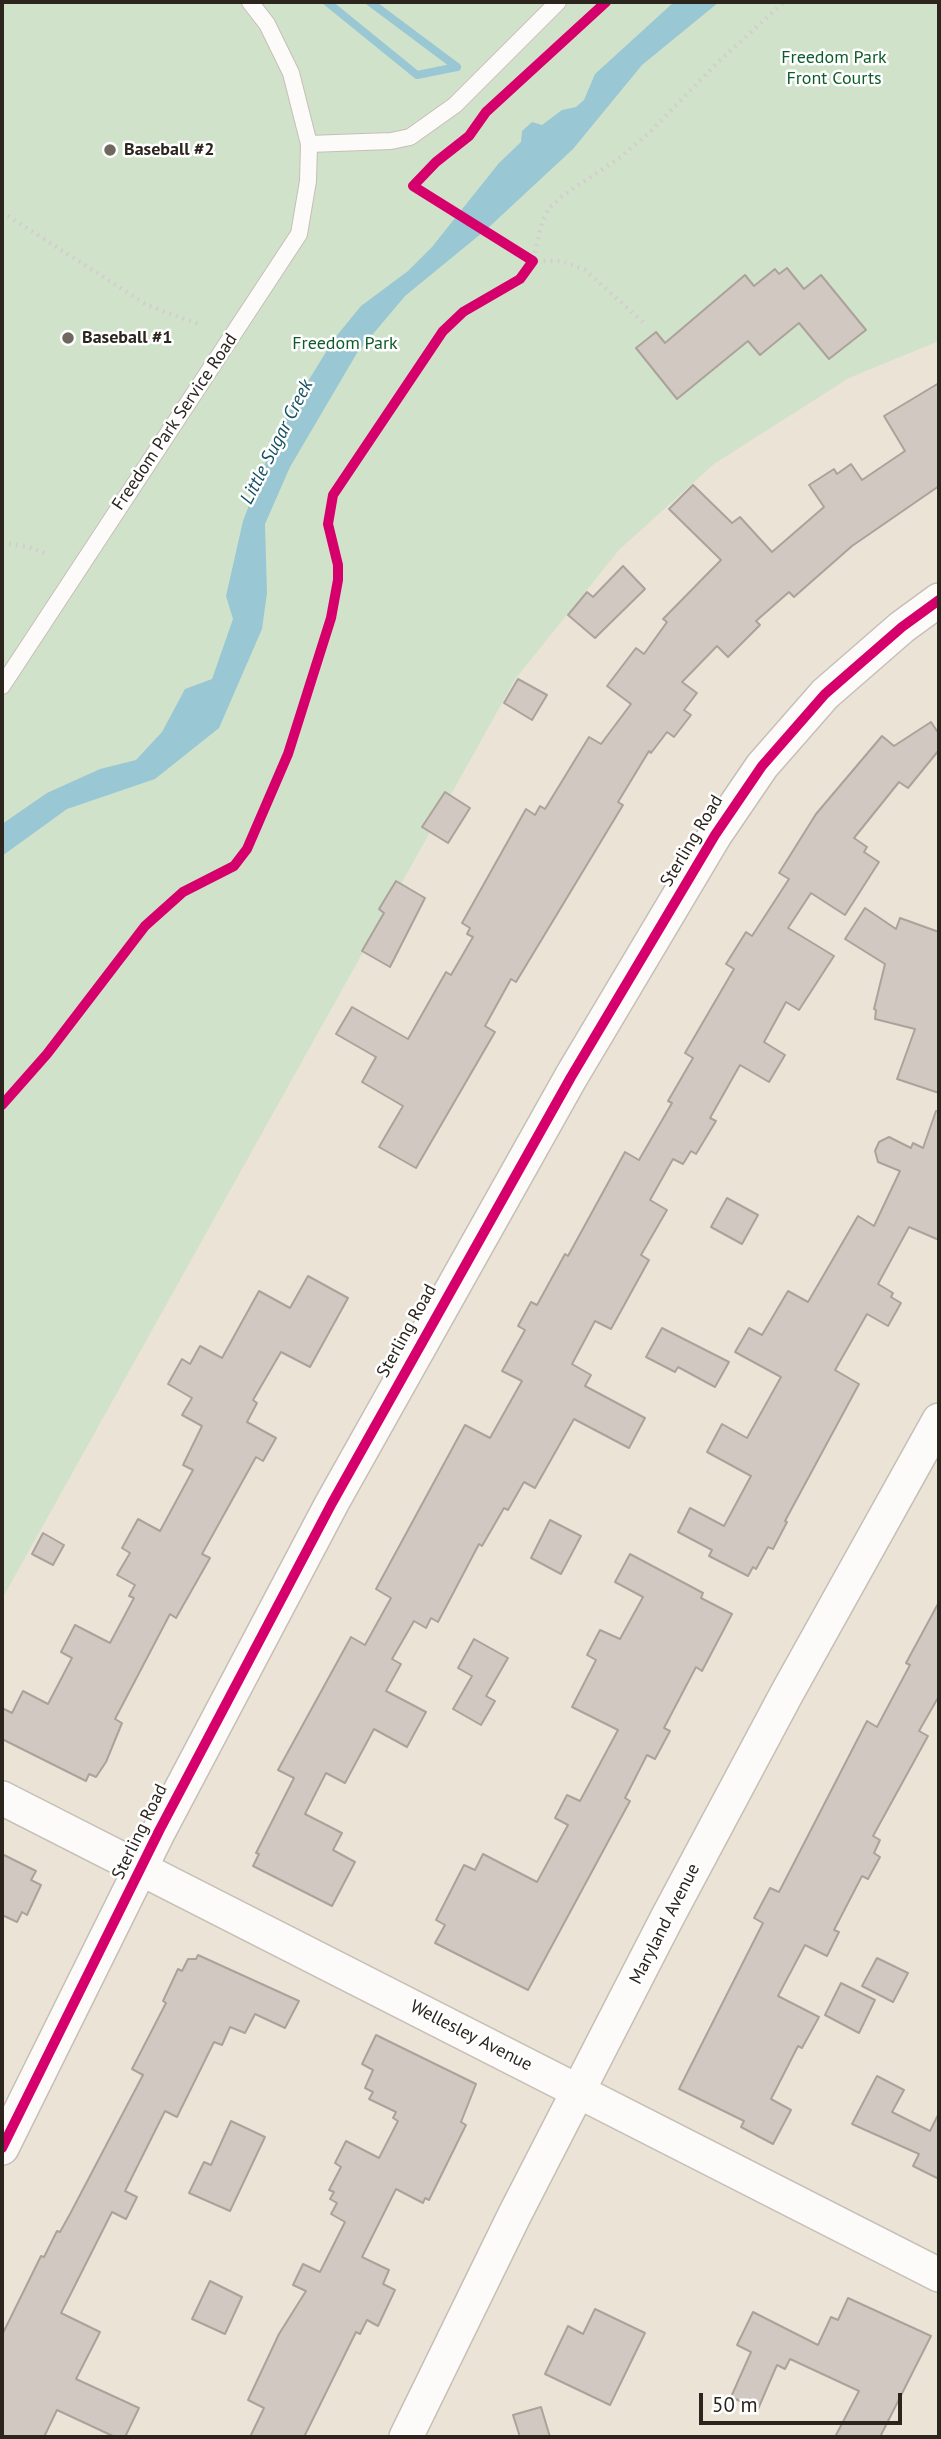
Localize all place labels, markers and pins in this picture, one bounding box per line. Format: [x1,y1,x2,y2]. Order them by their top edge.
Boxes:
place label: Baseball #2 [124,139,214,161]
marker: Baseball #2 [102,142,118,158]
place label: Baseball #1 [82,327,172,349]
marker: Baseball #1 [60,330,76,346]

